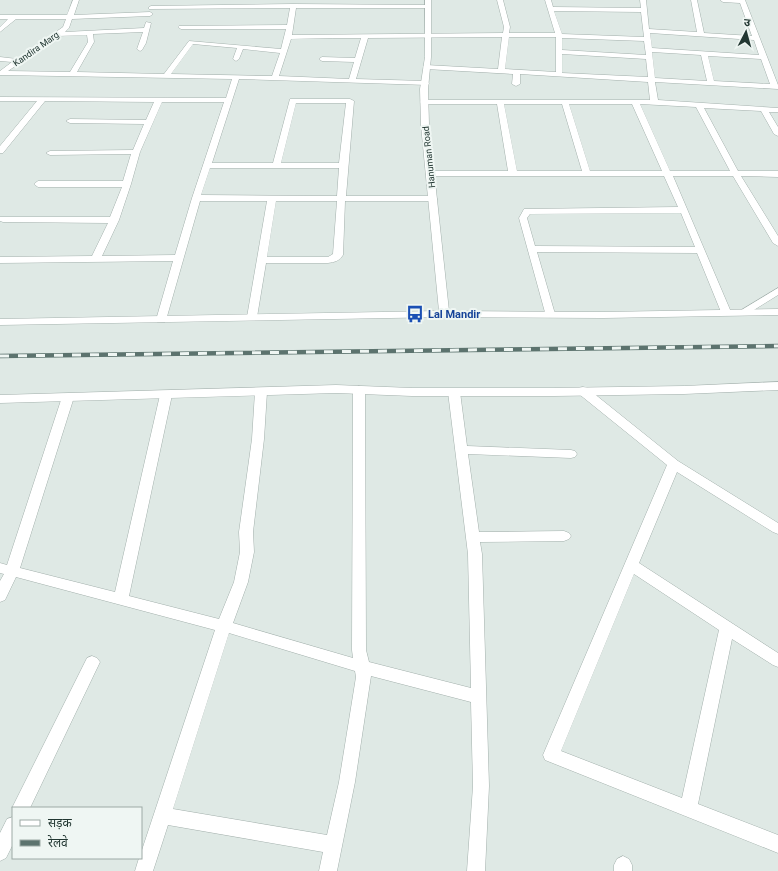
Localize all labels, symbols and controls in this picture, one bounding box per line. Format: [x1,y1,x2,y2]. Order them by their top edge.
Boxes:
north arrow [726,12,766,52]
text: उ [743,16,751,29]
street label: Kandira Marg [11,30,61,68]
street label: Hanuman Road [421,126,437,188]
bus stop icon: Lal Mandir [405,304,425,324]
place label: Lal Mandir [428,308,480,321]
legend [12,807,142,859]
text: सड़क [48,816,73,830]
text: रेलवे [48,835,68,850]

